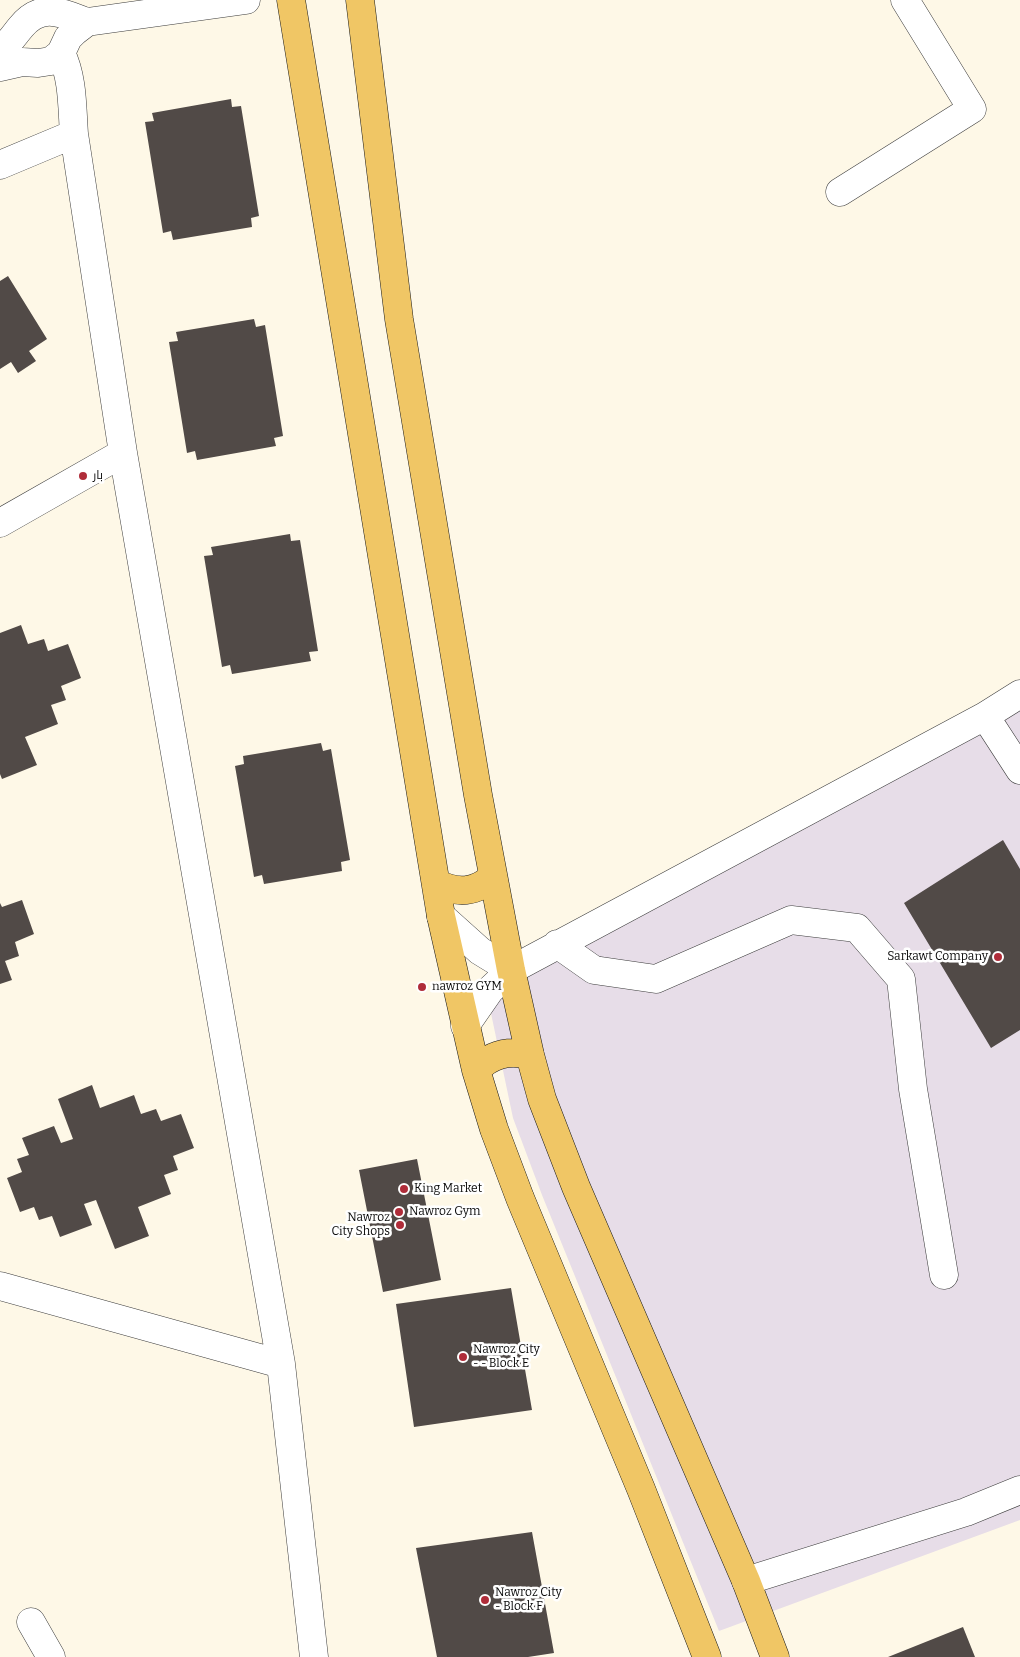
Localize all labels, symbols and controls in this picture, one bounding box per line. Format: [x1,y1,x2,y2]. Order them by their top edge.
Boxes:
place label: بار [93,469,103,483]
marker: بار [77,470,89,482]
place label: Sarkawt Company [887,950,988,964]
marker: Sarkawt Company [992,951,1004,963]
place label: nawroz GYM [432,980,502,994]
marker: nawroz GYM [416,981,428,993]
place label: King Market [414,1182,482,1196]
marker: King Market [398,1183,410,1195]
place label: Nawroz Gym [409,1205,481,1219]
marker: Nawroz Gym [393,1206,405,1218]
place label: Nawroz City Shops [332,1211,390,1239]
marker: Nawroz City Shops [394,1219,406,1231]
place label: Nawroz City - - Block E [473,1343,540,1371]
marker: Nawroz City - - Block E [457,1351,469,1363]
place label: Nawroz City - Block F [495,1586,562,1614]
marker: Nawroz City - Block F [479,1594,491,1606]

